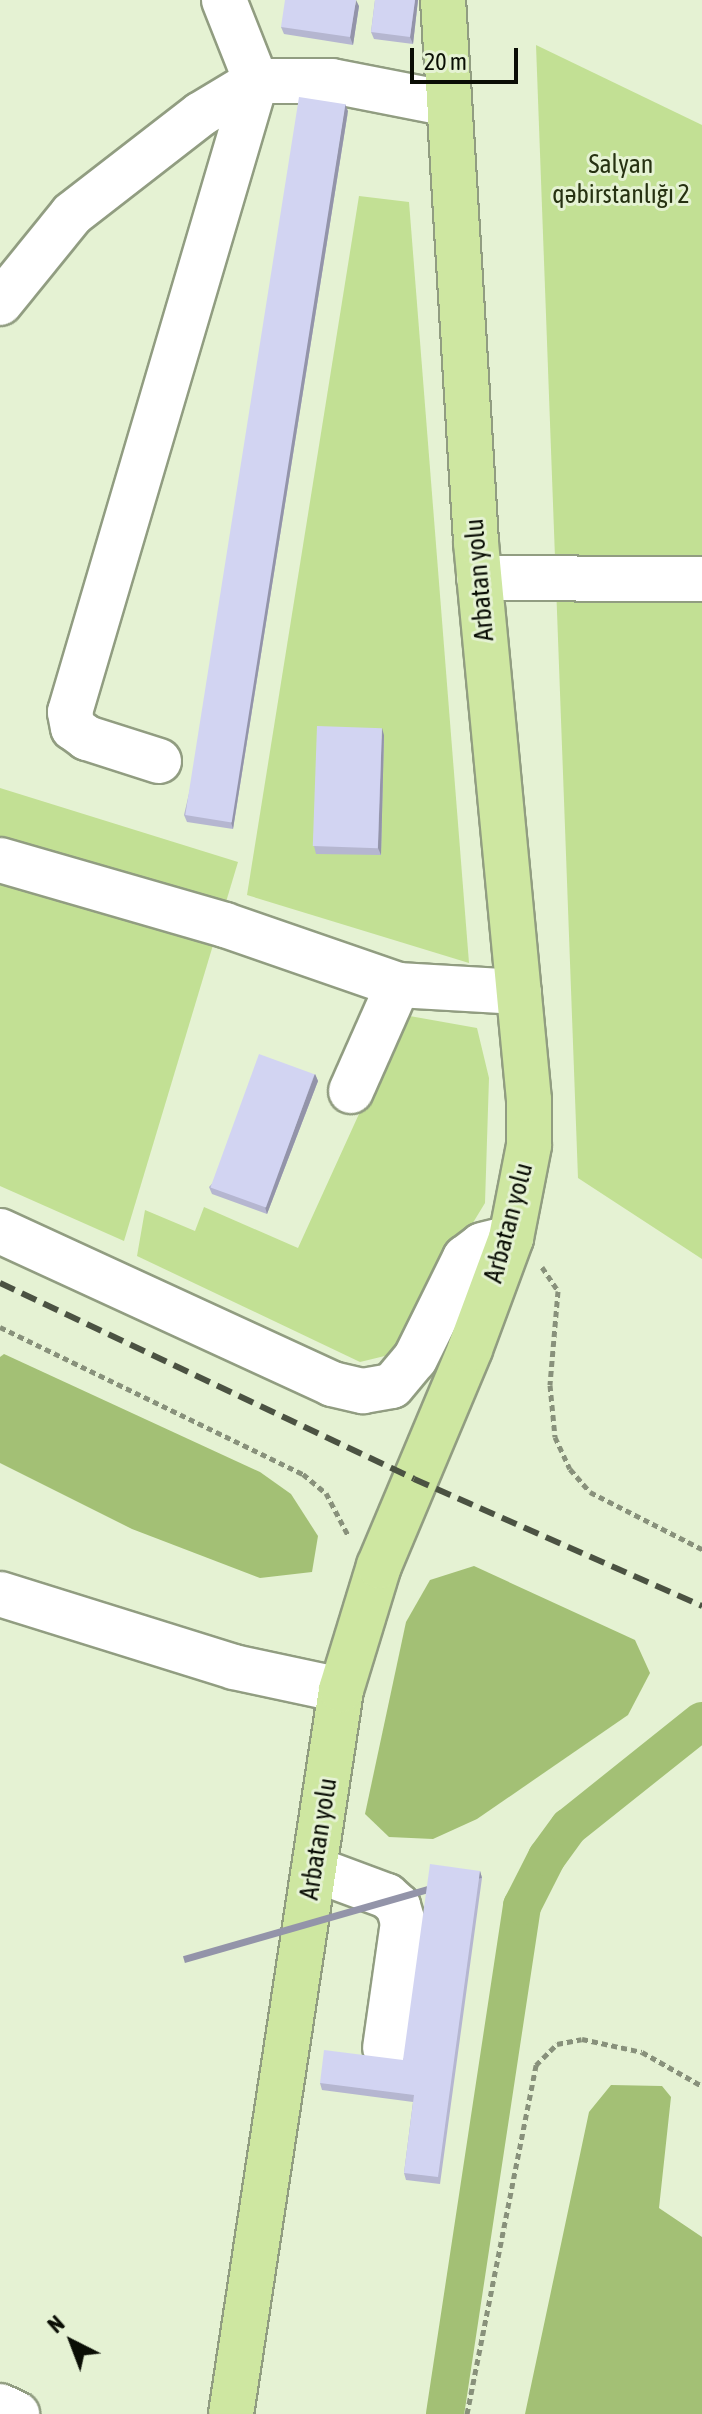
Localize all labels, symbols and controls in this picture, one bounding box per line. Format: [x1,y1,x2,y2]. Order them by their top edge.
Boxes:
scale bar [414,32,522,82]
text: 20 m [424,48,467,75]
park label: Salyan qəbirstanlığı 2 [552,149,690,210]
street label: Arbatan yolu [459,518,501,642]
street label: Arbatan yolu [478,1160,540,1286]
street label: Arbatan yolu [294,1776,344,1902]
north arrow [32,2302,112,2382]
text: N [42,2310,69,2338]

